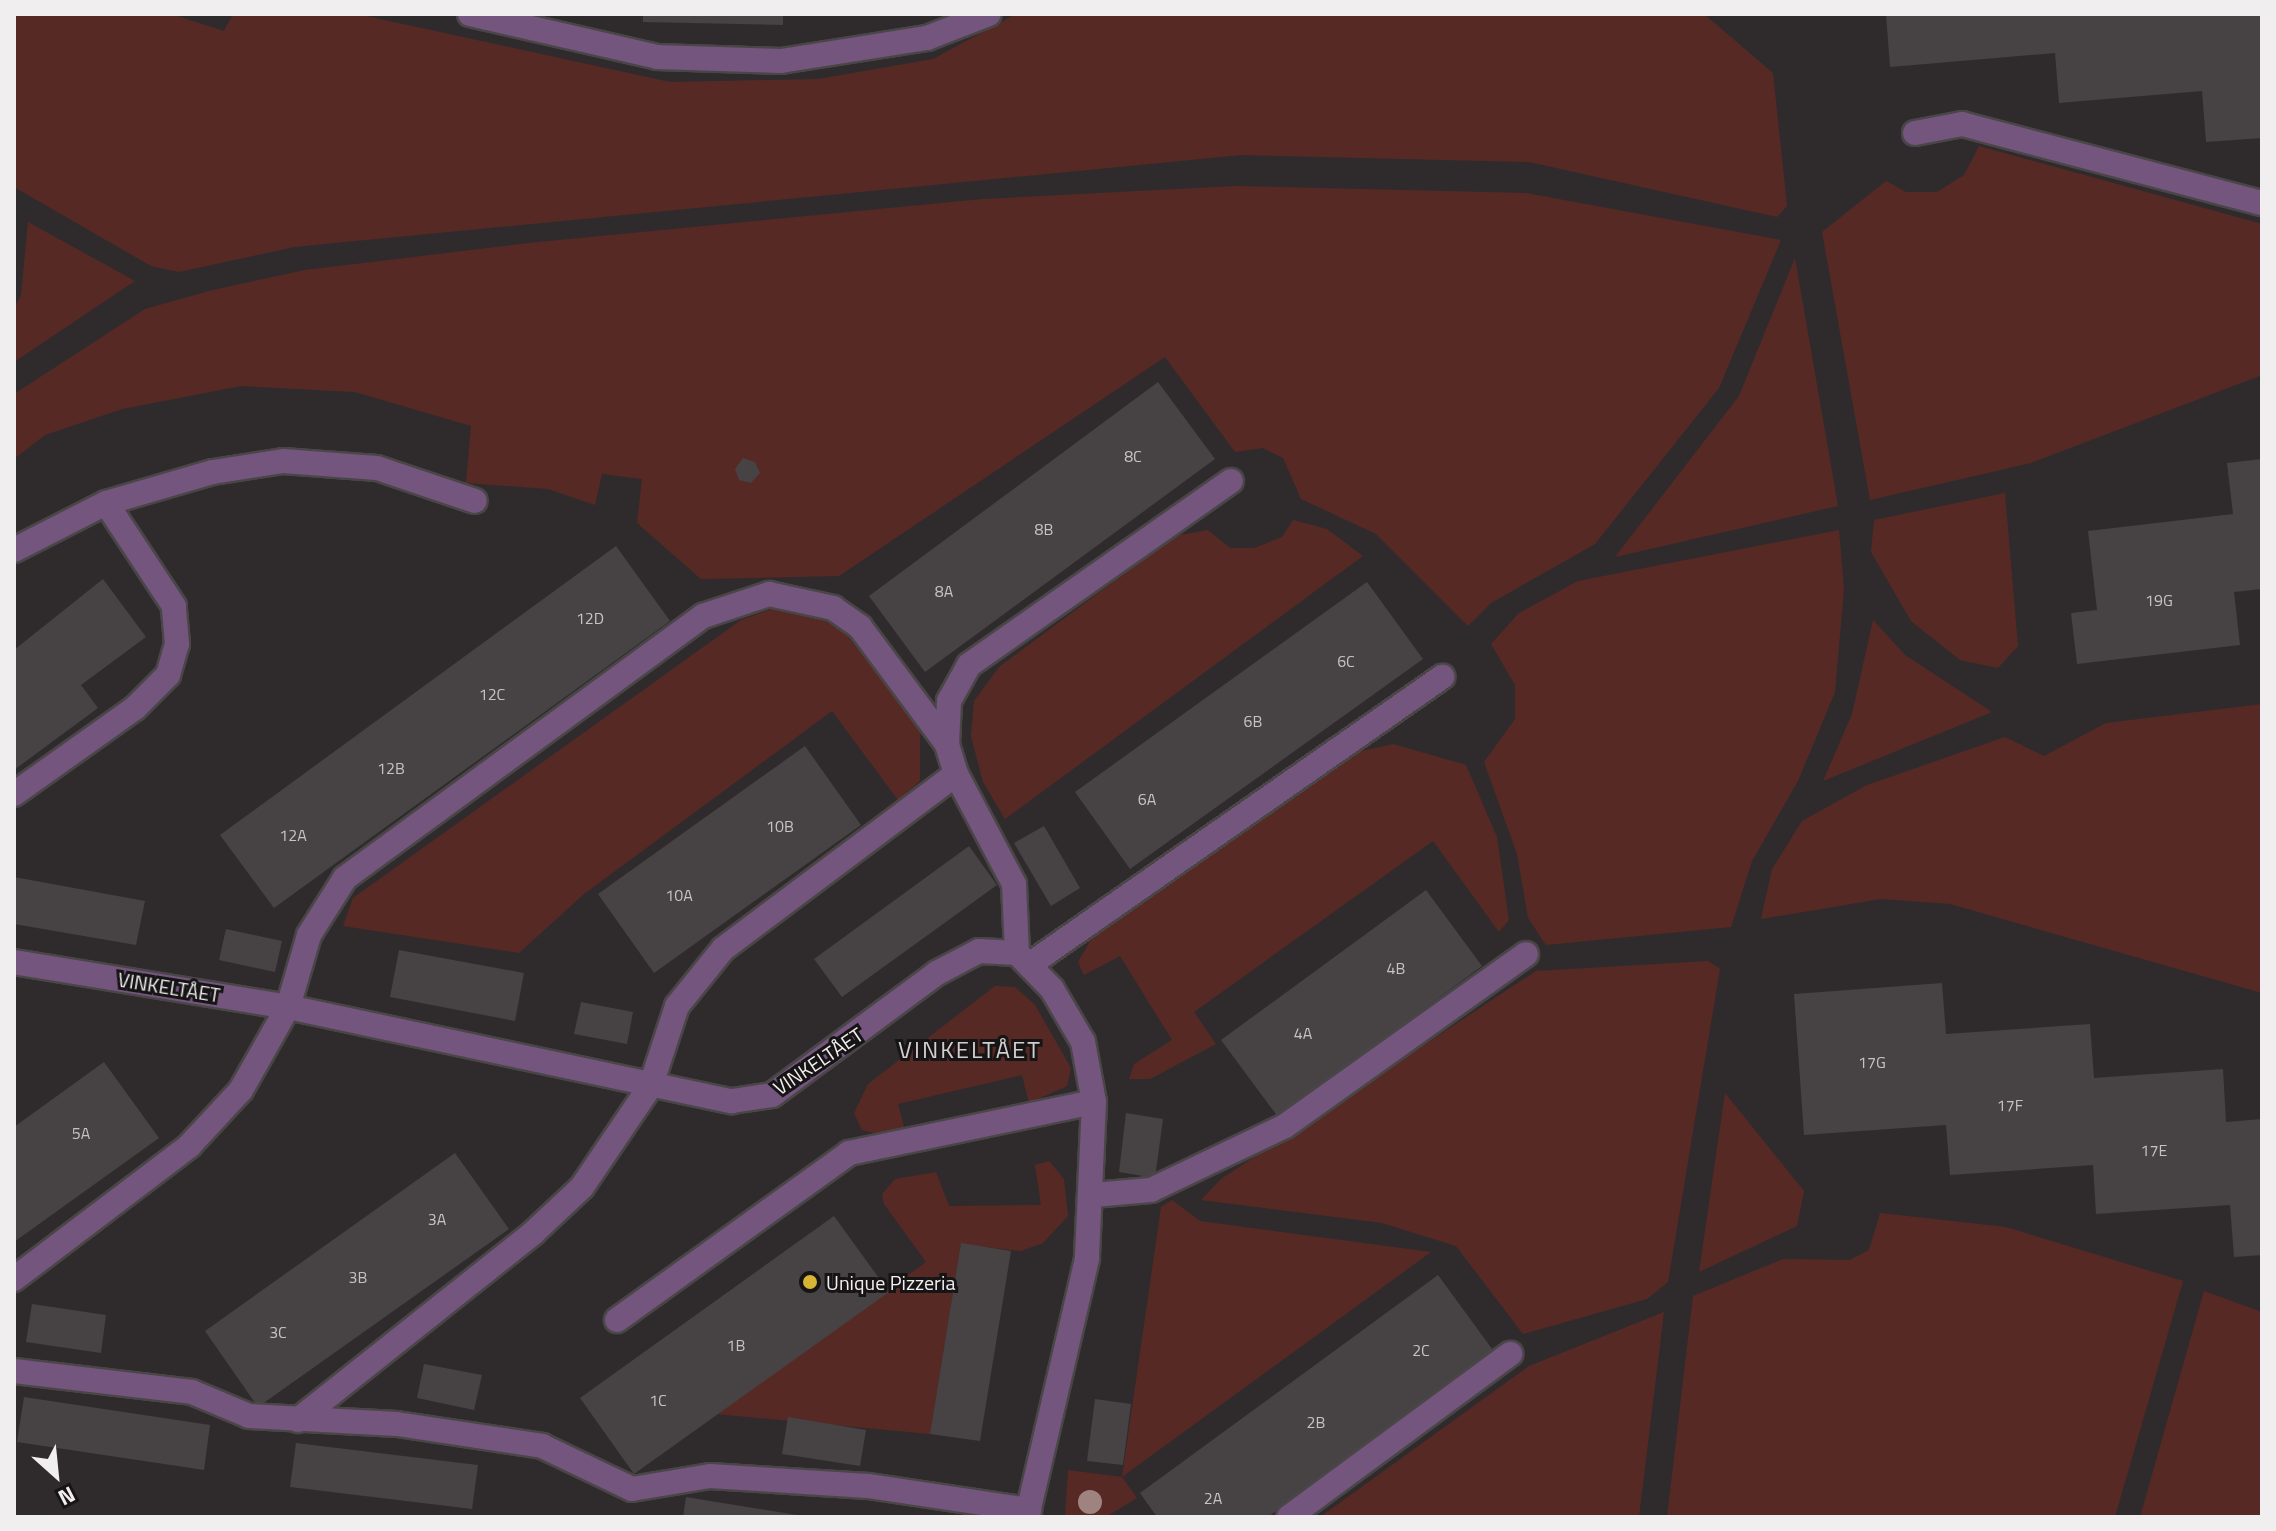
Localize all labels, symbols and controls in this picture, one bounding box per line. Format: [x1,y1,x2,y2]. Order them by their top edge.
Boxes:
house number: 8C [1124,446,1142,466]
house number: 8B [1035,519,1053,539]
house number: 8A [935,581,953,601]
house number: 19G [2145,590,2173,610]
house number: 12D [576,608,604,628]
house number: 6C [1337,651,1355,671]
house number: 12C [479,684,505,704]
house number: 6B [1244,711,1262,731]
house number: 12B [377,758,405,778]
house number: 6A [1138,789,1156,809]
house number: 10B [766,816,794,836]
house number: 12A [279,825,307,845]
house number: 10A [665,885,693,905]
house number: 4B [1387,958,1405,978]
street label: VINKELTÅET [116,967,222,1007]
street label: VINKELTÅET [768,1022,868,1100]
house number: 4A [1294,1023,1312,1043]
district label: VINKELTÅET [898,1036,1042,1064]
house number: 17G [1858,1052,1886,1072]
house number: 17F [1997,1095,2023,1115]
house number: 5A [72,1123,90,1143]
house number: 17E [2141,1140,2167,1160]
house number: 3A [428,1209,446,1229]
house number: 3B [349,1267,367,1287]
place label: Unique Pizzeria [826,1270,955,1294]
marker: Unique Pizzeria [801,1273,819,1291]
house number: 3C [269,1322,287,1342]
house number: 1B [727,1335,745,1355]
house number: 2C [1412,1340,1430,1360]
house number: 1C [649,1390,667,1410]
house number: 2B [1307,1412,1325,1432]
north arrow [16,1435,96,1515]
text: N [52,1478,81,1515]
house number: 2A [1204,1488,1222,1508]

